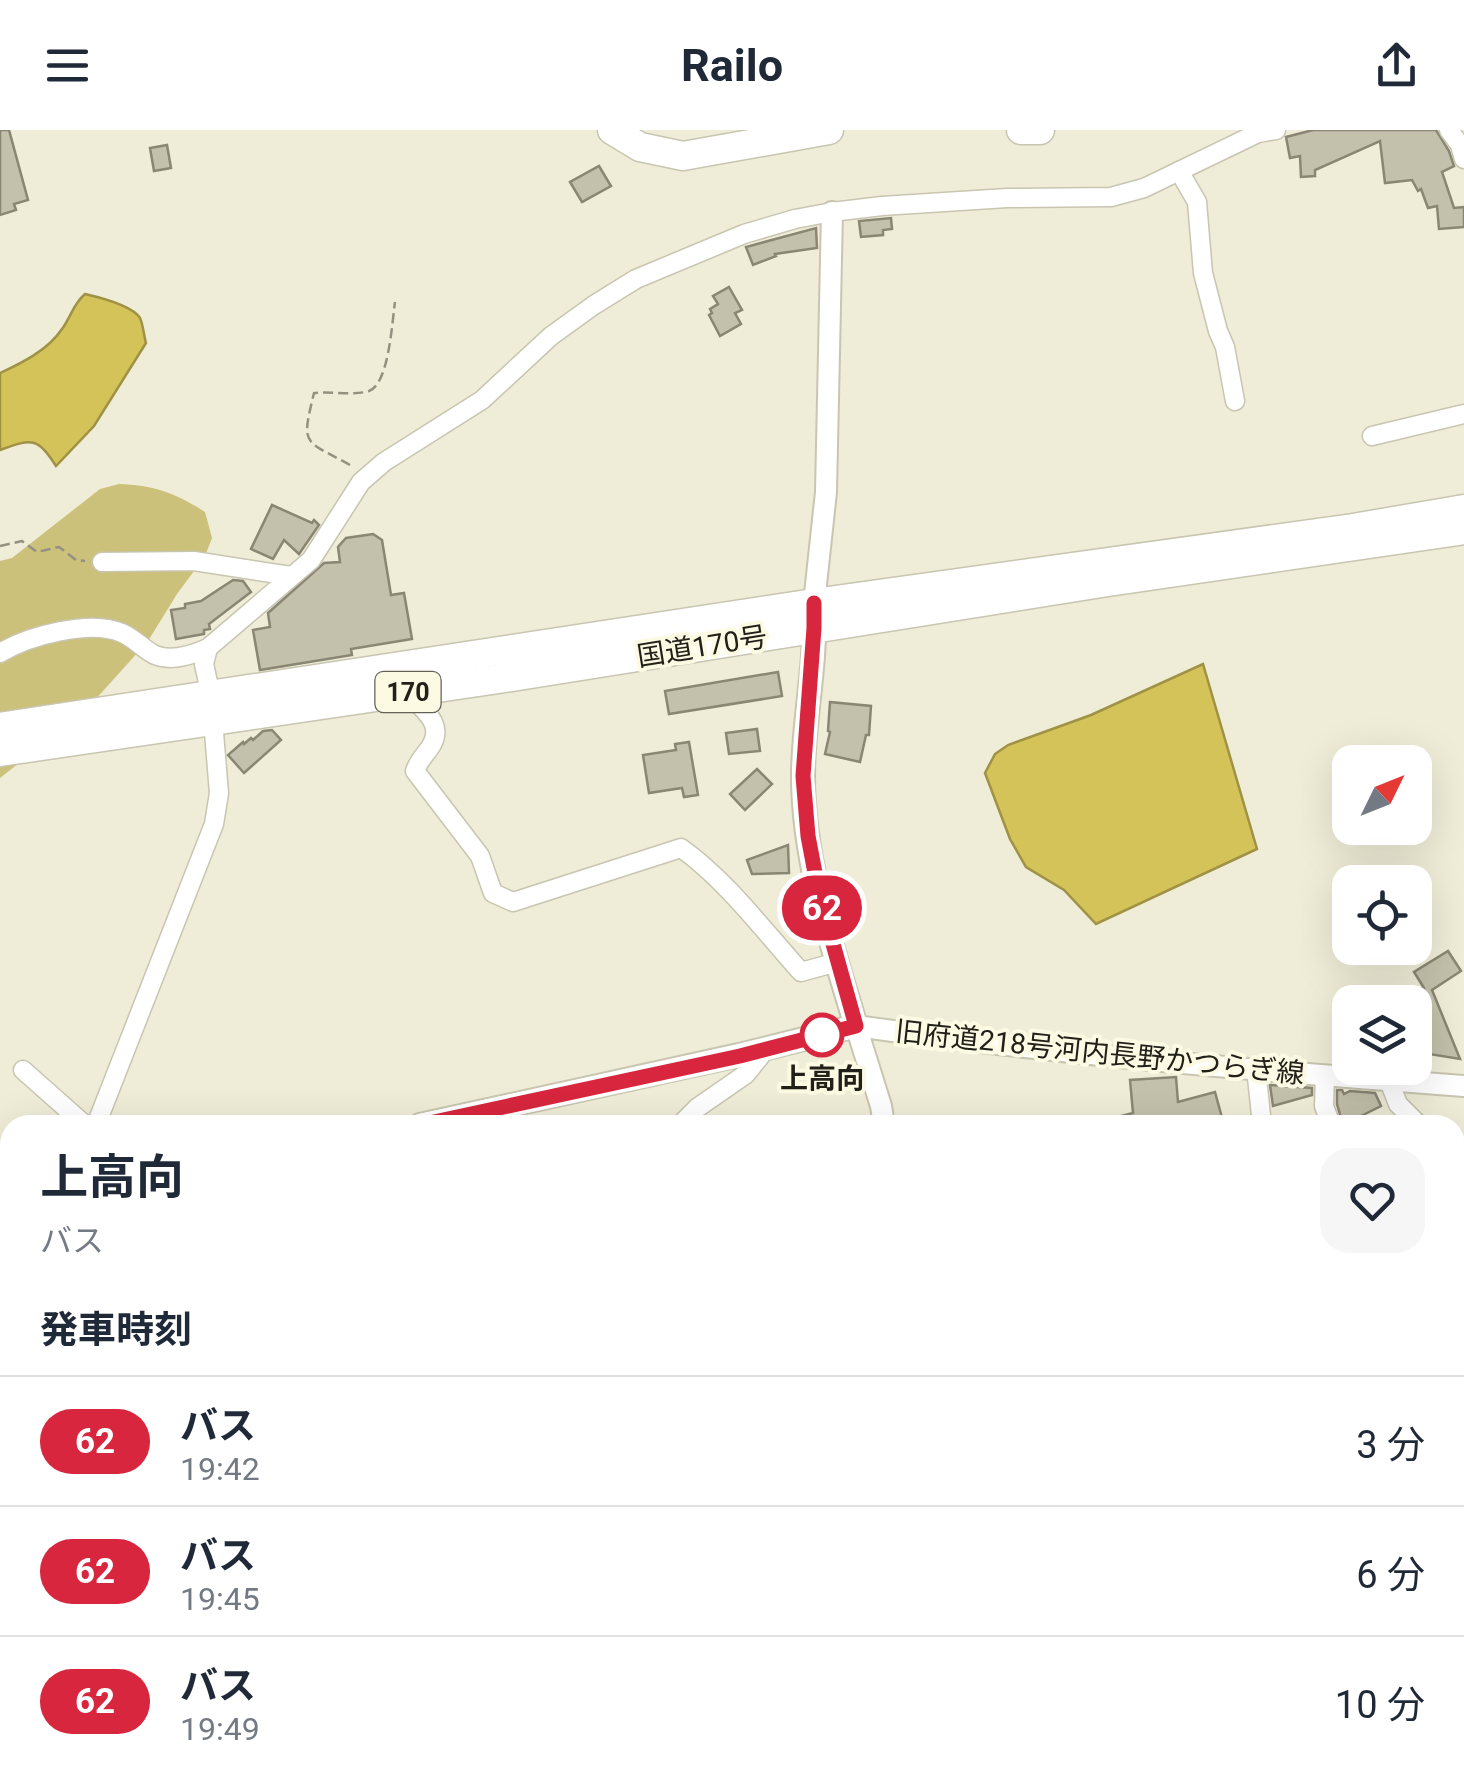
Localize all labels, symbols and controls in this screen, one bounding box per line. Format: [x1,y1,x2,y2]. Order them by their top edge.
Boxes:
icon: menu [40,38,95,93]
icon: share [1369,38,1424,93]
text: Railo [681,39,783,92]
street label: 国道170号 [635,620,769,673]
road number: 170 [376,672,440,712]
north arrow [1332,745,1432,845]
map controls [1332,745,1432,1085]
button: locate [1332,865,1432,965]
line badge: 62 [777,876,867,940]
text: 62 [802,888,842,929]
button: layers [1332,985,1432,1085]
marker: 上高向 [801,1014,843,1056]
street label: 旧府道218号河内長野かつらぎ線 [894,1015,1306,1090]
place label: 上高向 [780,1062,864,1095]
button: heart [1320,1148,1425,1253]
text: 上高向 [40,1149,184,1206]
text: バス [40,1222,104,1260]
text: 発車時刻 [40,1308,192,1352]
text: バス [180,1404,256,1448]
text: 62 [75,1421,115,1462]
text: 3 分 [1356,1423,1425,1467]
text: 19:42 [180,1450,260,1488]
text: バス [180,1534,256,1578]
text: 62 [75,1551,115,1592]
text: 6 分 [1356,1553,1425,1597]
text: 19:45 [180,1580,260,1618]
text: バス [180,1664,256,1708]
text: 62 [75,1681,115,1722]
text: 10 分 [1335,1683,1425,1727]
text: 19:49 [180,1710,260,1748]

